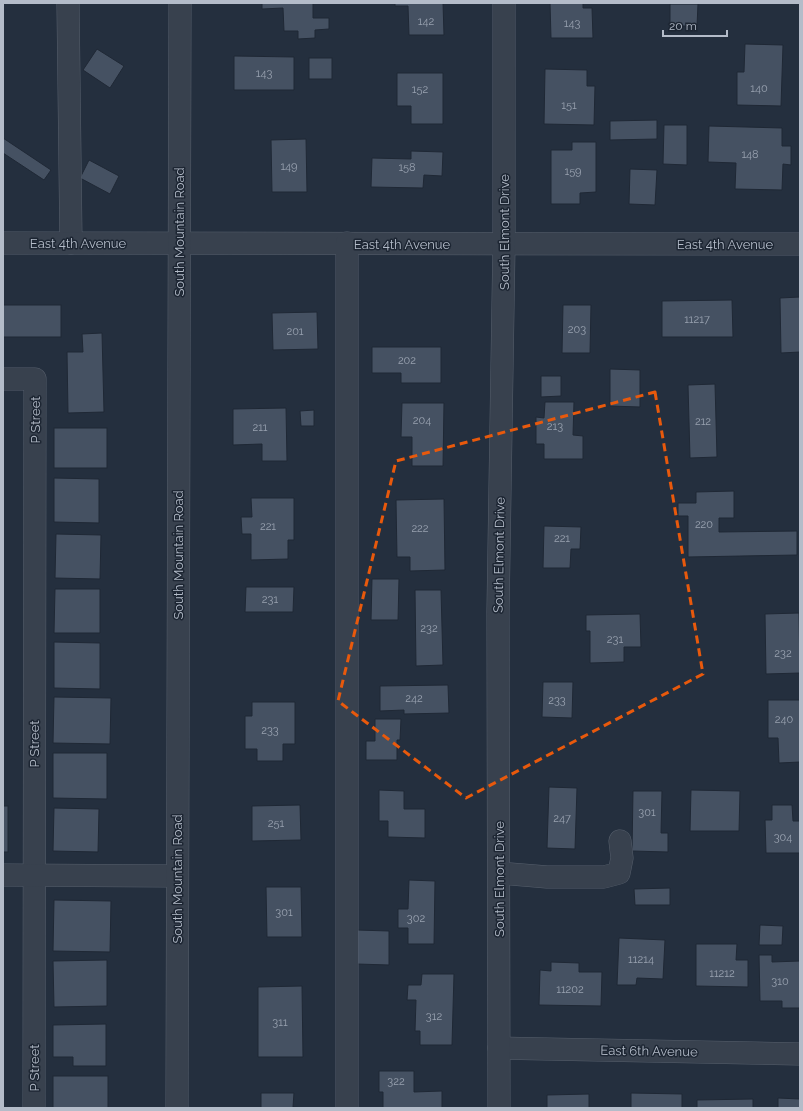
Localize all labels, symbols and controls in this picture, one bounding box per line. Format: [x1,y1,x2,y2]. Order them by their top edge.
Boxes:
scale bar [663,12,727,38]
house number: 142 [418,15,434,28]
house number: 143 [564,17,580,30]
text: 20 m [669,19,697,33]
house number: 143 [256,67,272,80]
house number: 140 [750,82,768,95]
house number: 152 [412,83,428,96]
house number: 151 [561,99,577,112]
house number: 148 [741,148,759,161]
house number: 149 [280,160,298,173]
house number: 158 [398,161,416,174]
house number: 159 [564,165,582,178]
street label: South Mountain Road [172,167,187,297]
street label: South Elmont Drive [497,174,512,290]
street label: East 4th Avenue [30,236,127,251]
street label: East 4th Avenue [354,237,451,252]
street label: East 4th Avenue [677,237,774,252]
house number: 11217 [684,313,710,326]
house number: 203 [568,323,586,336]
house number: 201 [286,325,304,338]
house number: 202 [398,354,416,367]
street label: P Street [28,396,43,444]
house number: 204 [413,414,431,427]
house number: 212 [695,415,711,428]
house number: 213 [547,420,563,433]
house number: 211 [252,421,268,434]
street label: South Mountain Road [171,490,186,620]
street label: South Elmont Drive [490,497,508,613]
house number: 220 [695,518,713,531]
house number: 221 [260,520,276,533]
house number: 222 [411,522,429,535]
house number: 221 [554,532,570,545]
house number: 231 [262,593,278,606]
house number: 232 [420,622,438,635]
house number: 231 [607,633,623,646]
house number: 232 [774,647,792,660]
house number: 242 [405,692,423,705]
house number: 233 [548,694,566,707]
house number: 240 [775,713,793,726]
street label: P Street [27,720,42,768]
house number: 233 [261,724,279,737]
house number: 301 [638,806,656,819]
house number: 247 [553,812,571,825]
street label: South Mountain Road [170,814,185,944]
house number: 251 [268,817,285,830]
street label: South Elmont Drive [492,821,507,937]
house number: 304 [774,831,792,844]
house number: 301 [275,906,293,919]
house number: 302 [407,912,425,925]
house number: 11214 [628,953,654,966]
house number: 11212 [709,967,735,980]
house number: 310 [771,975,789,988]
house number: 11202 [556,983,584,996]
house number: 312 [426,1010,442,1023]
house number: 311 [272,1016,288,1029]
street label: East 6th Avenue [600,1043,698,1059]
street label: P Street [27,1044,42,1092]
house number: 322 [387,1075,405,1088]

